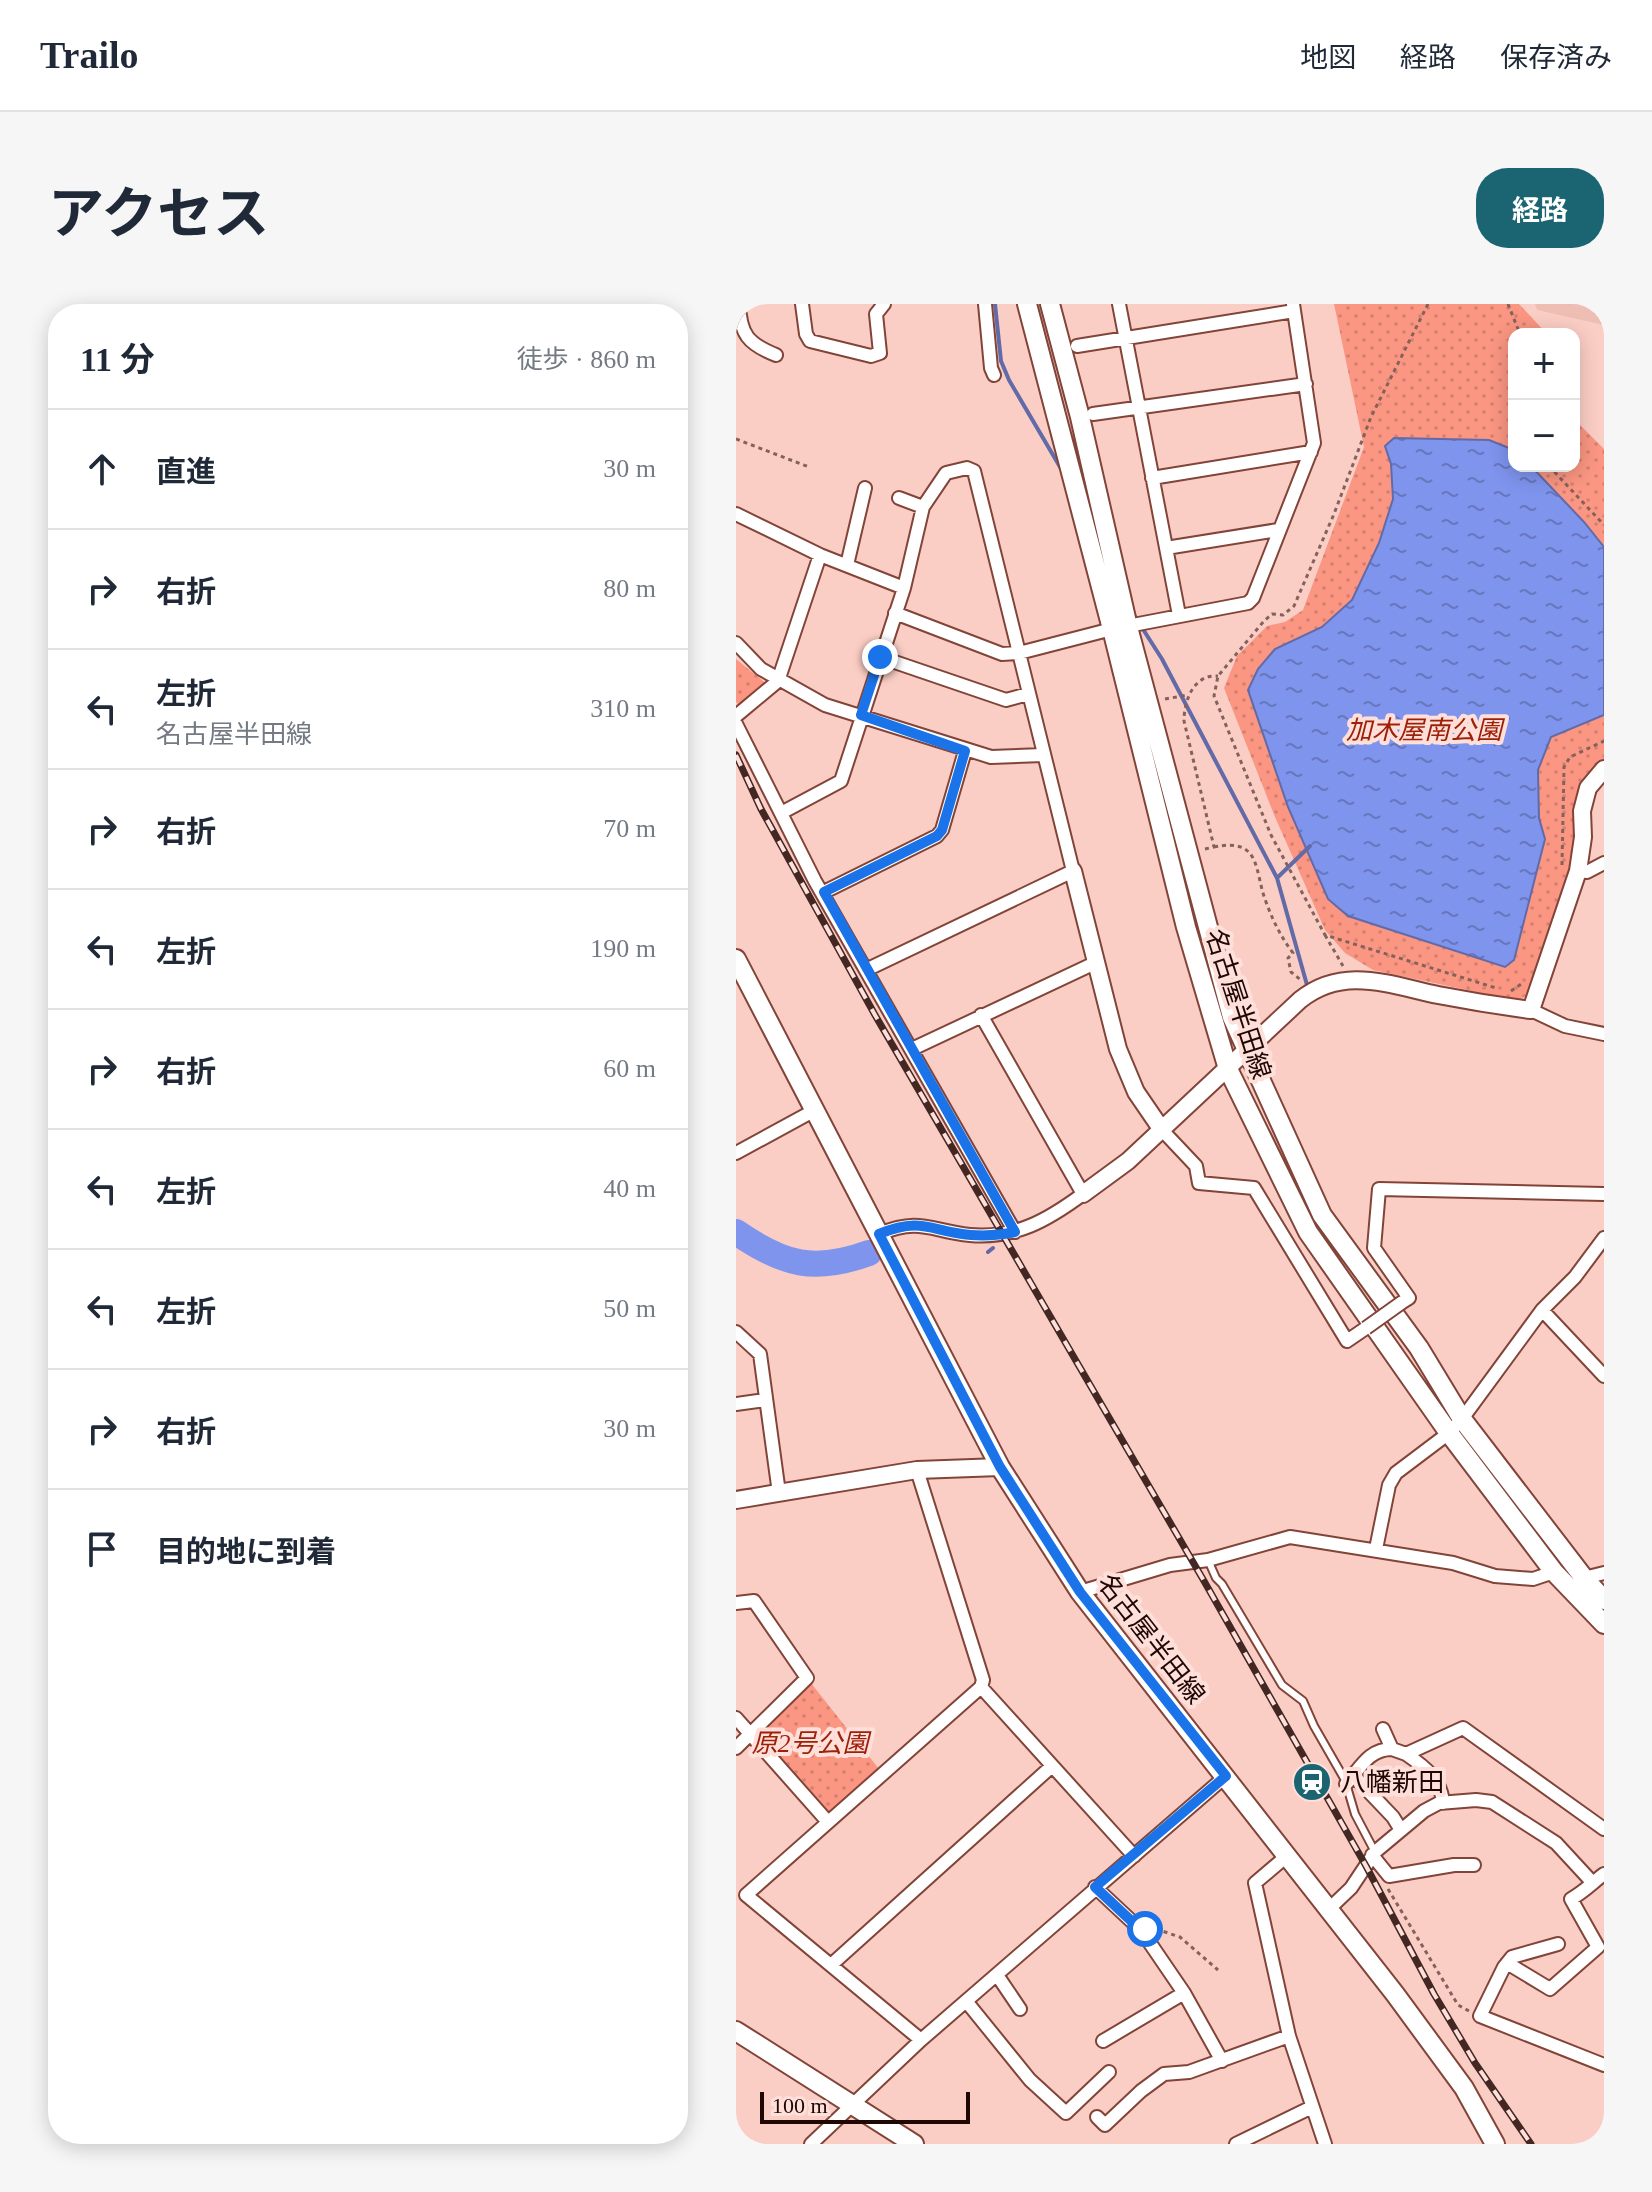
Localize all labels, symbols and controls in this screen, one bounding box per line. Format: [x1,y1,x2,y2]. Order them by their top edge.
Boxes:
text: Trailo [40,34,139,76]
text: 地図 [1300,42,1356,73]
text: 経路 [1400,42,1456,73]
text: 保存済み [1500,42,1612,73]
button: 経路 [1476,168,1604,248]
text: アクセス [48,183,269,245]
map controls [1508,328,1580,472]
button: + [1508,328,1580,400]
text: 11 分 [80,341,155,378]
text: 徒歩 · 860 m [517,345,656,374]
button: − [1508,400,1580,472]
icon: ahead [80,447,124,491]
text: 30 m [603,454,656,483]
text: 直進 [156,455,216,488]
icon: right [80,567,124,611]
text: 80 m [603,574,656,603]
text: 右折 [156,575,216,608]
route end [862,639,898,675]
text: 左折 [156,677,216,710]
icon: left [80,687,124,731]
text: 310 m [590,694,656,723]
park label: 加木屋南公園 [1346,716,1506,745]
text: 名古屋半田線 [156,720,312,749]
icon: right [80,807,124,851]
text: 70 m [603,814,656,843]
text: 右折 [156,815,216,848]
street label: 名古屋半田線 [1200,925,1276,1083]
icon: left [80,927,124,971]
text: 190 m [590,934,656,963]
text: 左折 [156,935,216,968]
icon: right [80,1047,124,1091]
text: 60 m [603,1054,656,1083]
text: 右折 [156,1055,216,1088]
icon: left [80,1167,124,1211]
text: 40 m [603,1174,656,1203]
text: 左折 [156,1175,216,1208]
icon: left [80,1287,124,1331]
text: 50 m [603,1294,656,1323]
text: 左折 [156,1295,216,1328]
icon: right [80,1407,124,1451]
text: 30 m [603,1414,656,1443]
text: 右折 [156,1415,216,1448]
icon: arrive [80,1527,124,1571]
text: 目的地に到着 [156,1535,336,1568]
street label: 名古屋半田線 [1092,1569,1210,1709]
park label: 原2号公園 [751,1729,872,1758]
station icon: 八幡新田 [1291,1761,1333,1803]
place label: 八幡新田 [1340,1768,1444,1797]
route start [1127,1911,1163,1947]
scale bar [760,2088,970,2124]
text: 100 m [772,2093,828,2118]

